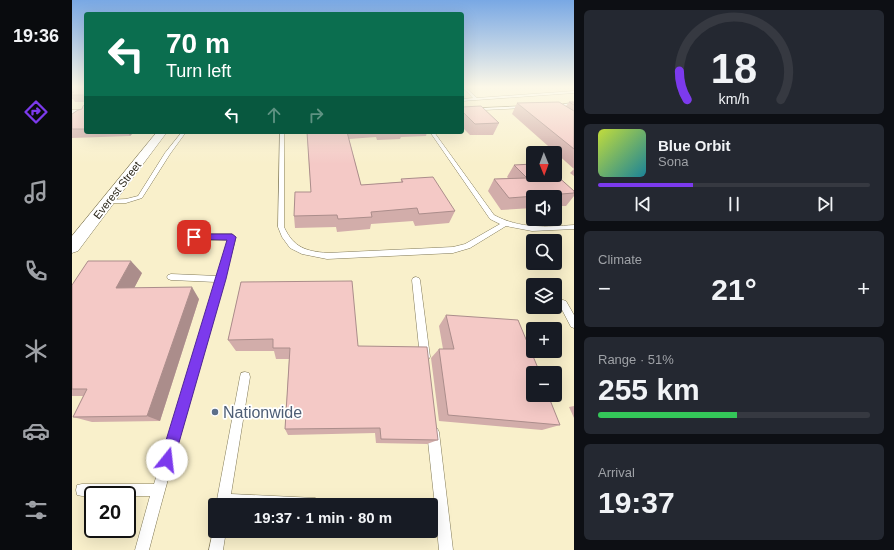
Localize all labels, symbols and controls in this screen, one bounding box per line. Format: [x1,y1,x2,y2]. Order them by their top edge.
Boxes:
text: 19:36 [13,26,59,46]
icon: left [100,28,152,80]
text: 70 m [166,28,230,59]
text: 18 [711,45,757,92]
text: Turn left [166,61,231,81]
text: km/h [719,91,750,107]
icon: directions [22,98,50,126]
icon: left [221,104,243,126]
icon: ahead [263,104,285,126]
icon: right [305,104,327,126]
text: Blue Orbit [658,137,731,154]
north arrow [526,146,562,182]
map controls [526,146,562,402]
text: Sona [658,154,688,169]
street label: Everest Street [91,159,143,221]
icon: music [22,178,50,206]
button: sound [526,190,562,226]
icon: previous [632,193,654,215]
icon: pause [723,193,745,215]
icon: next [814,193,836,215]
pin [177,220,211,254]
icon: arrive [183,226,205,248]
button: search [526,234,562,270]
text: Climate [598,252,642,267]
icon: phone [22,257,50,285]
text: 21° [711,273,757,306]
text: − [598,276,611,301]
text: + [857,276,870,301]
button: layers [526,278,562,314]
button: + [526,322,562,358]
icon: climate [22,337,50,365]
text: Range · 51% [598,352,674,367]
button: − [526,366,562,402]
text: 255 km [598,373,700,406]
place label: Nationwide [223,404,302,421]
marker: Nationwide [210,407,220,417]
icon: car [22,417,50,445]
position arrow [146,439,188,481]
text: Arrival [598,465,635,480]
speed limit sign: 20 [84,486,136,538]
text: 19:37 [598,486,675,519]
icon: filters [22,496,50,524]
text: 19:37 · 1 min · 80 m [254,509,392,526]

